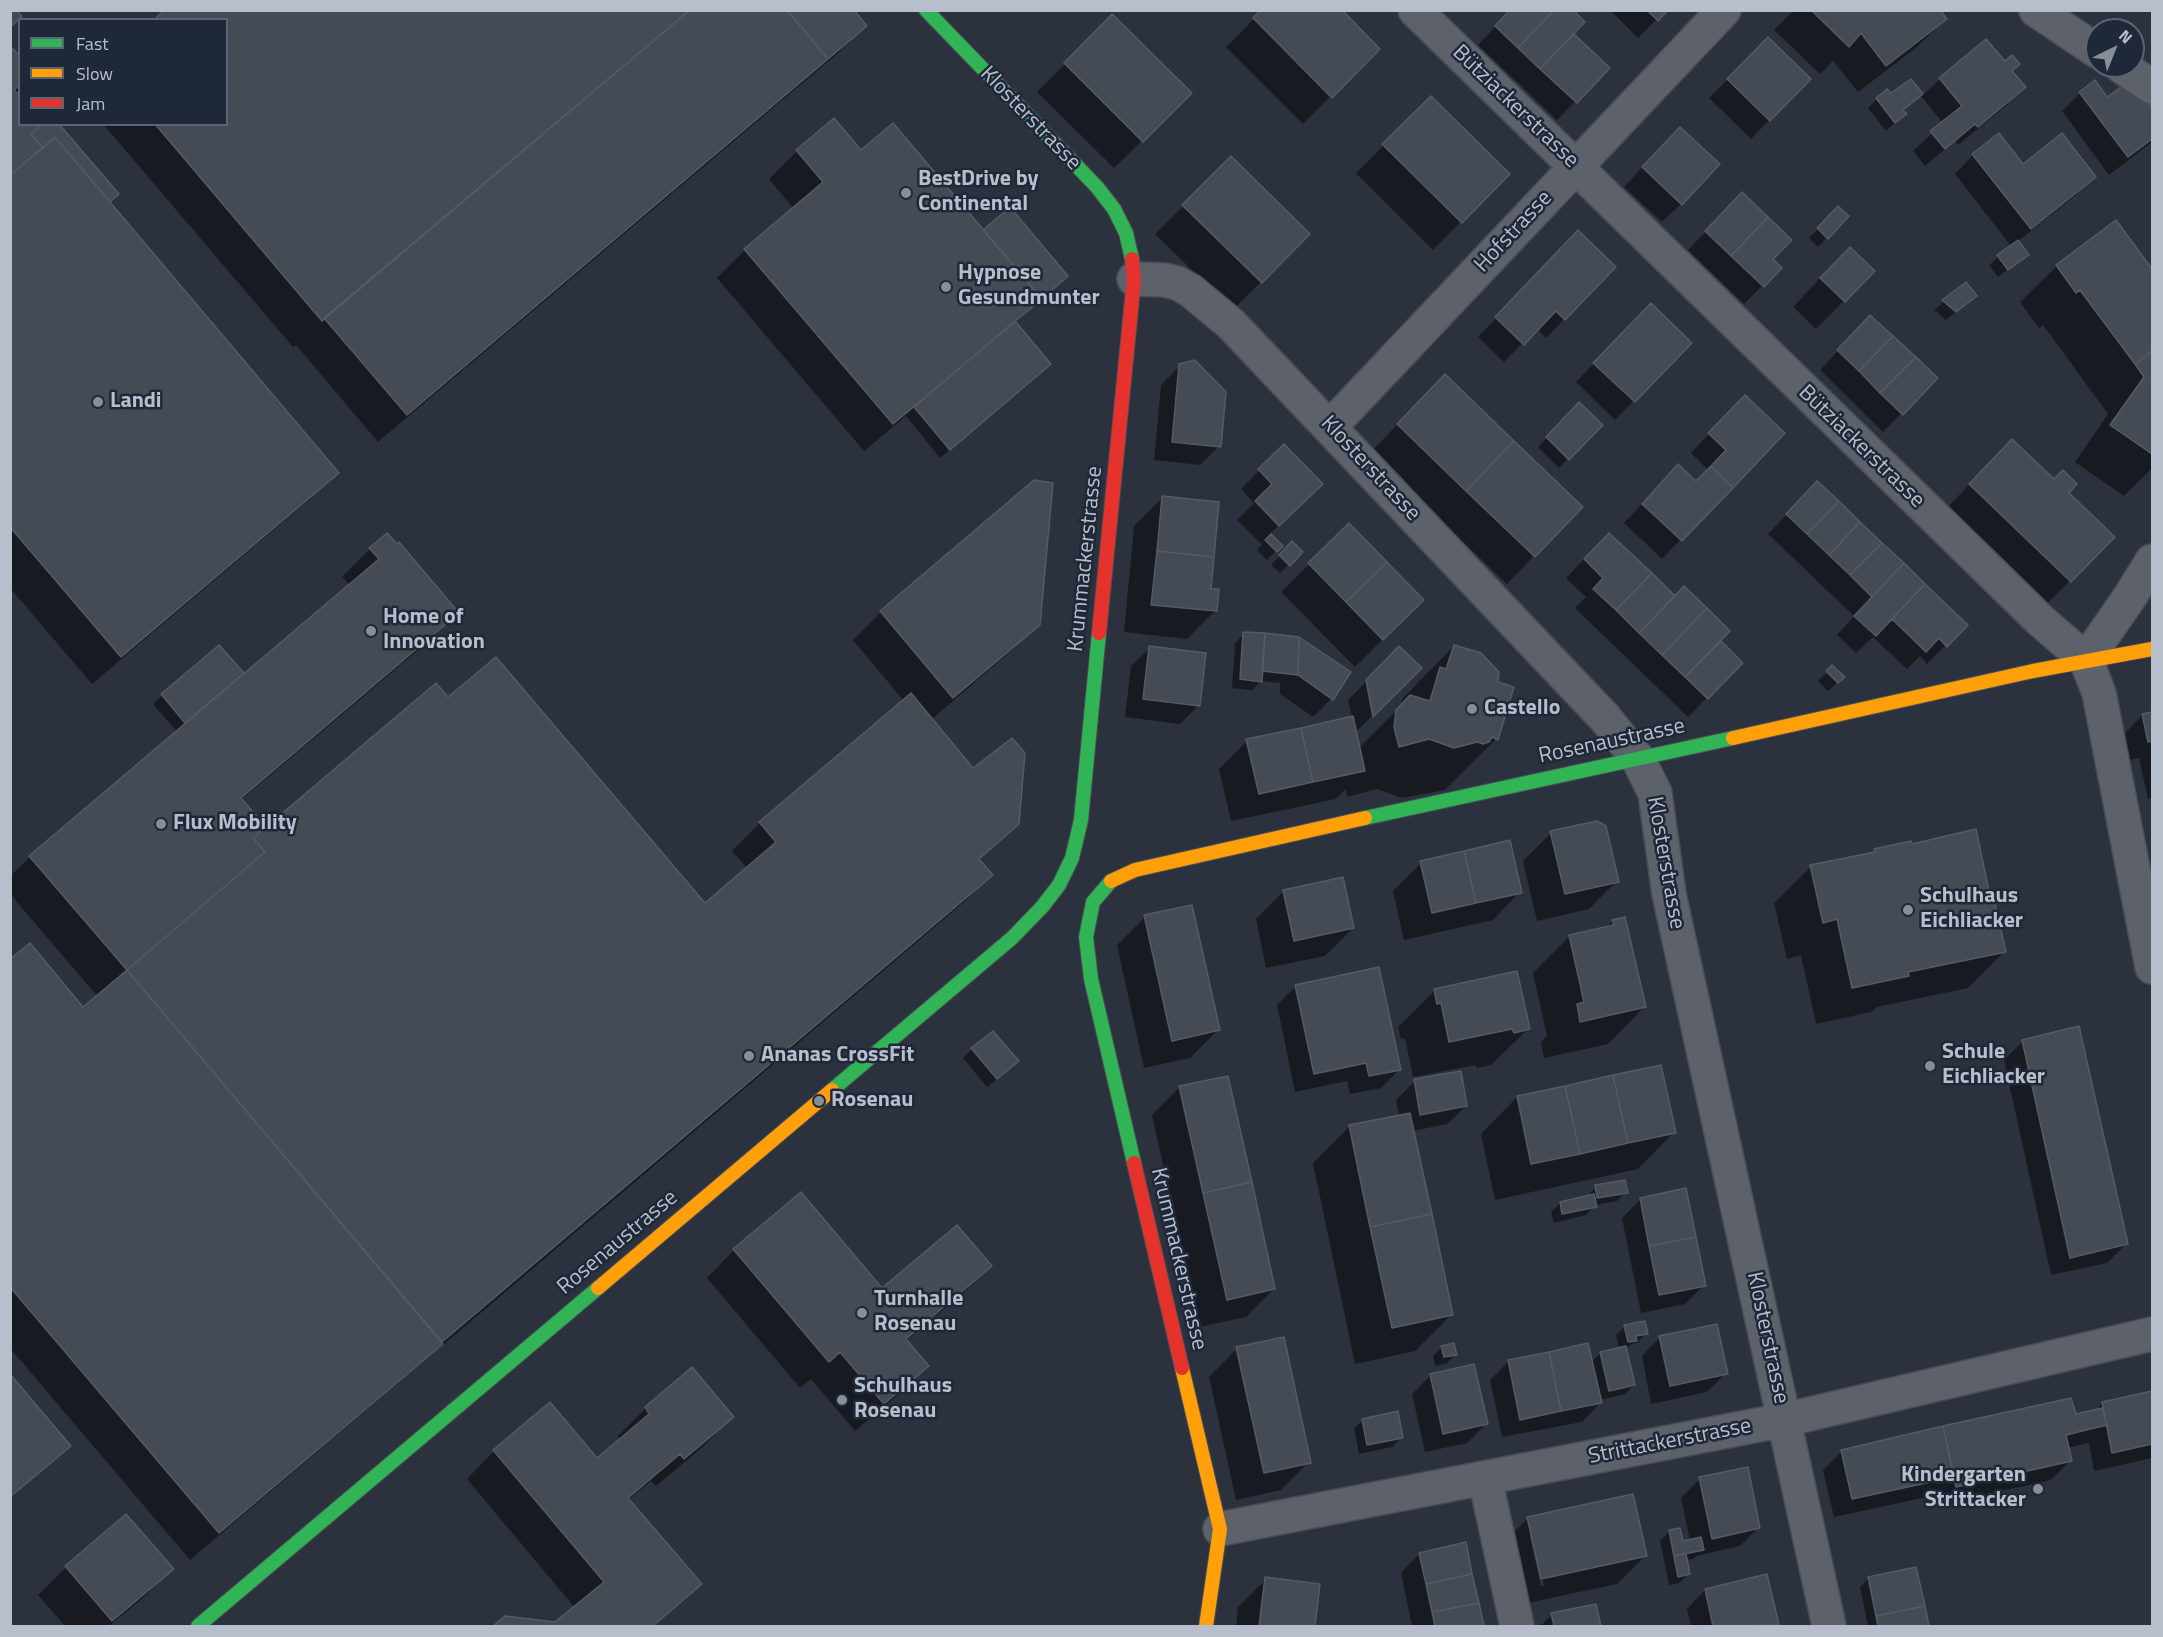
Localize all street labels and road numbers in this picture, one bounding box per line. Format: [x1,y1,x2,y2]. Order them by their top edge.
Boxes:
street label: Bütziackerstrasse [1446,40,1584,174]
street label: Klosterstrasse [974,62,1086,176]
street label: Hofstrasse [1470,186,1558,278]
street label: Bütziackerstrasse [1792,380,1930,514]
street label: Klosterstrasse [1315,411,1425,527]
street label: Krummackerstrasse [1063,465,1109,653]
street label: Rosenaustrasse [1536,714,1688,770]
street label: Klosterstrasse [1640,795,1690,931]
street label: Krummackerstrasse [1144,1165,1212,1353]
street label: Rosenaustrasse [552,1185,684,1301]
street label: Klosterstrasse [1740,1270,1794,1406]
street label: Strittackerstrasse [1586,1413,1754,1471]

